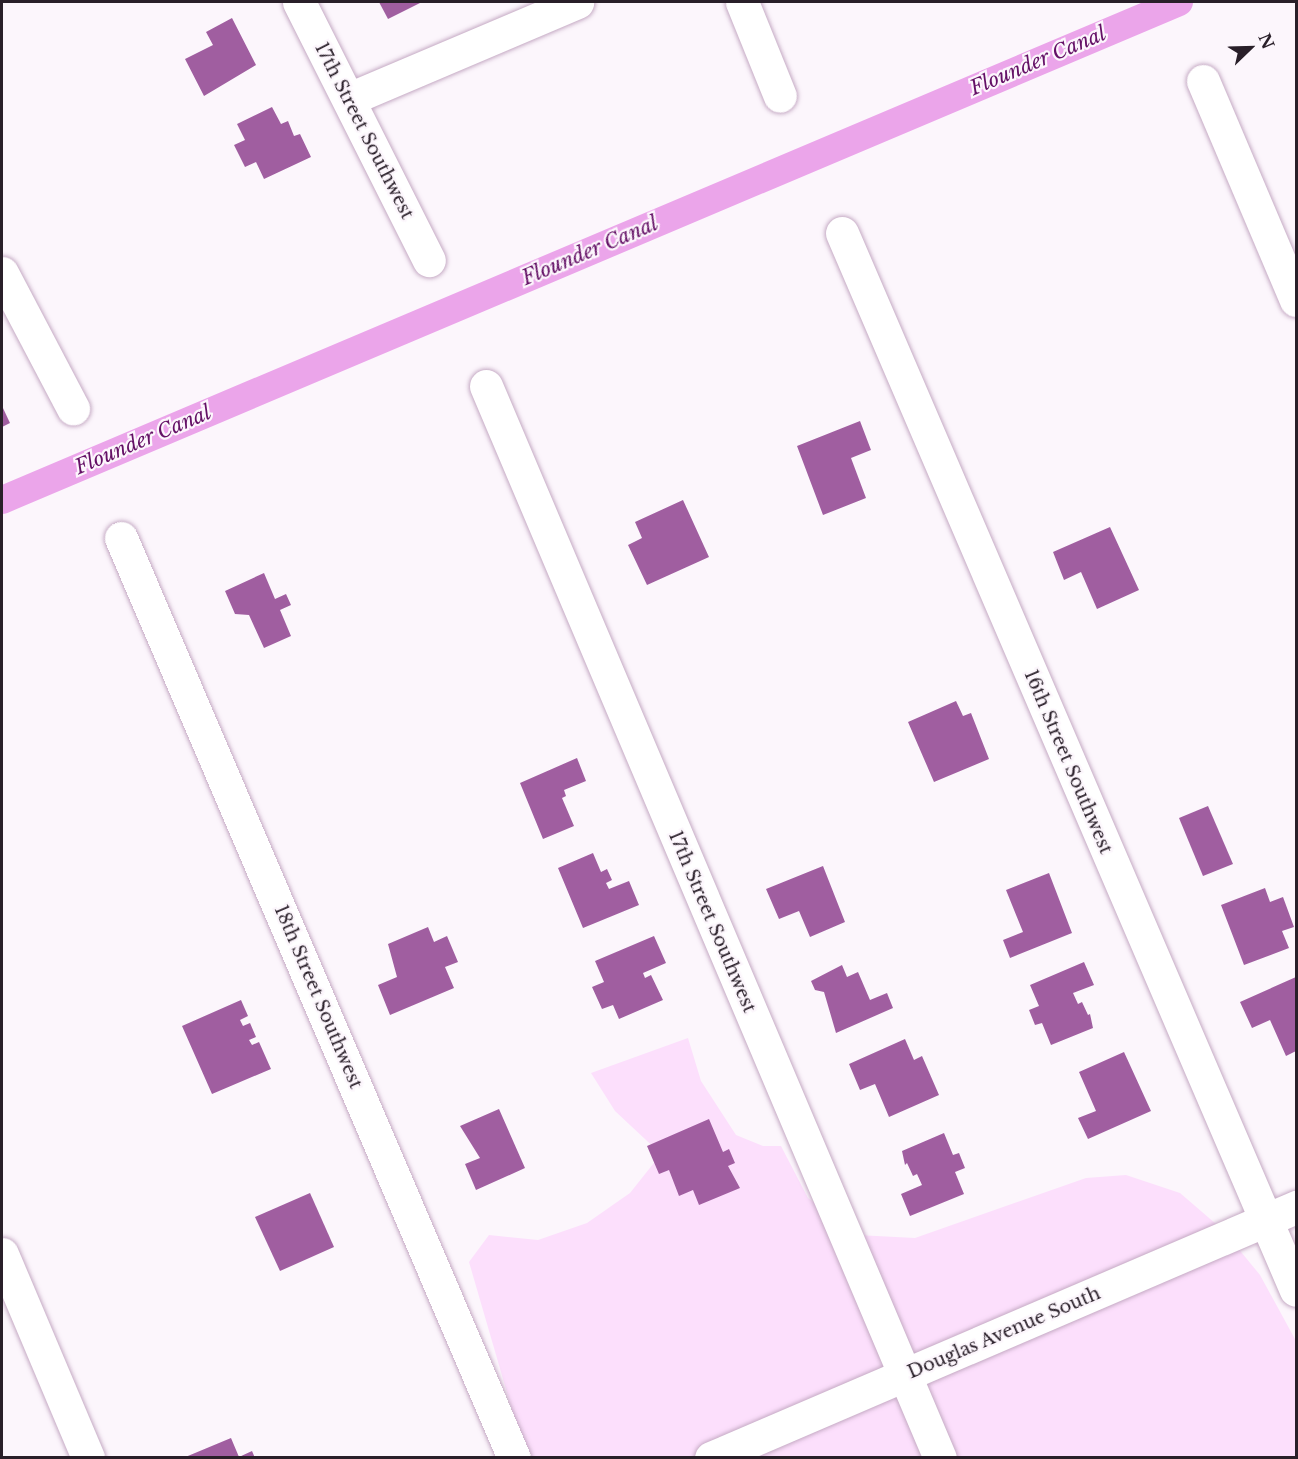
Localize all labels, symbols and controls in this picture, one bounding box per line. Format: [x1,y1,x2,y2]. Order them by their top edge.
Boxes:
north arrow [1220,18,1280,78]
water label: Flounder Canal [966,21,1110,101]
text: N [1254,30,1279,52]
street label: 17th Street Southwest [310,39,418,223]
water label: Flounder Canal [518,211,662,291]
water label: Flounder Canal [71,400,215,480]
street label: 16th Street Southwest [1019,667,1117,857]
street label: 17th Street Southwest [664,828,760,1016]
street label: 18th Street Southwest [270,902,366,1092]
street label: Douglas Avenue South [904,1282,1104,1384]

